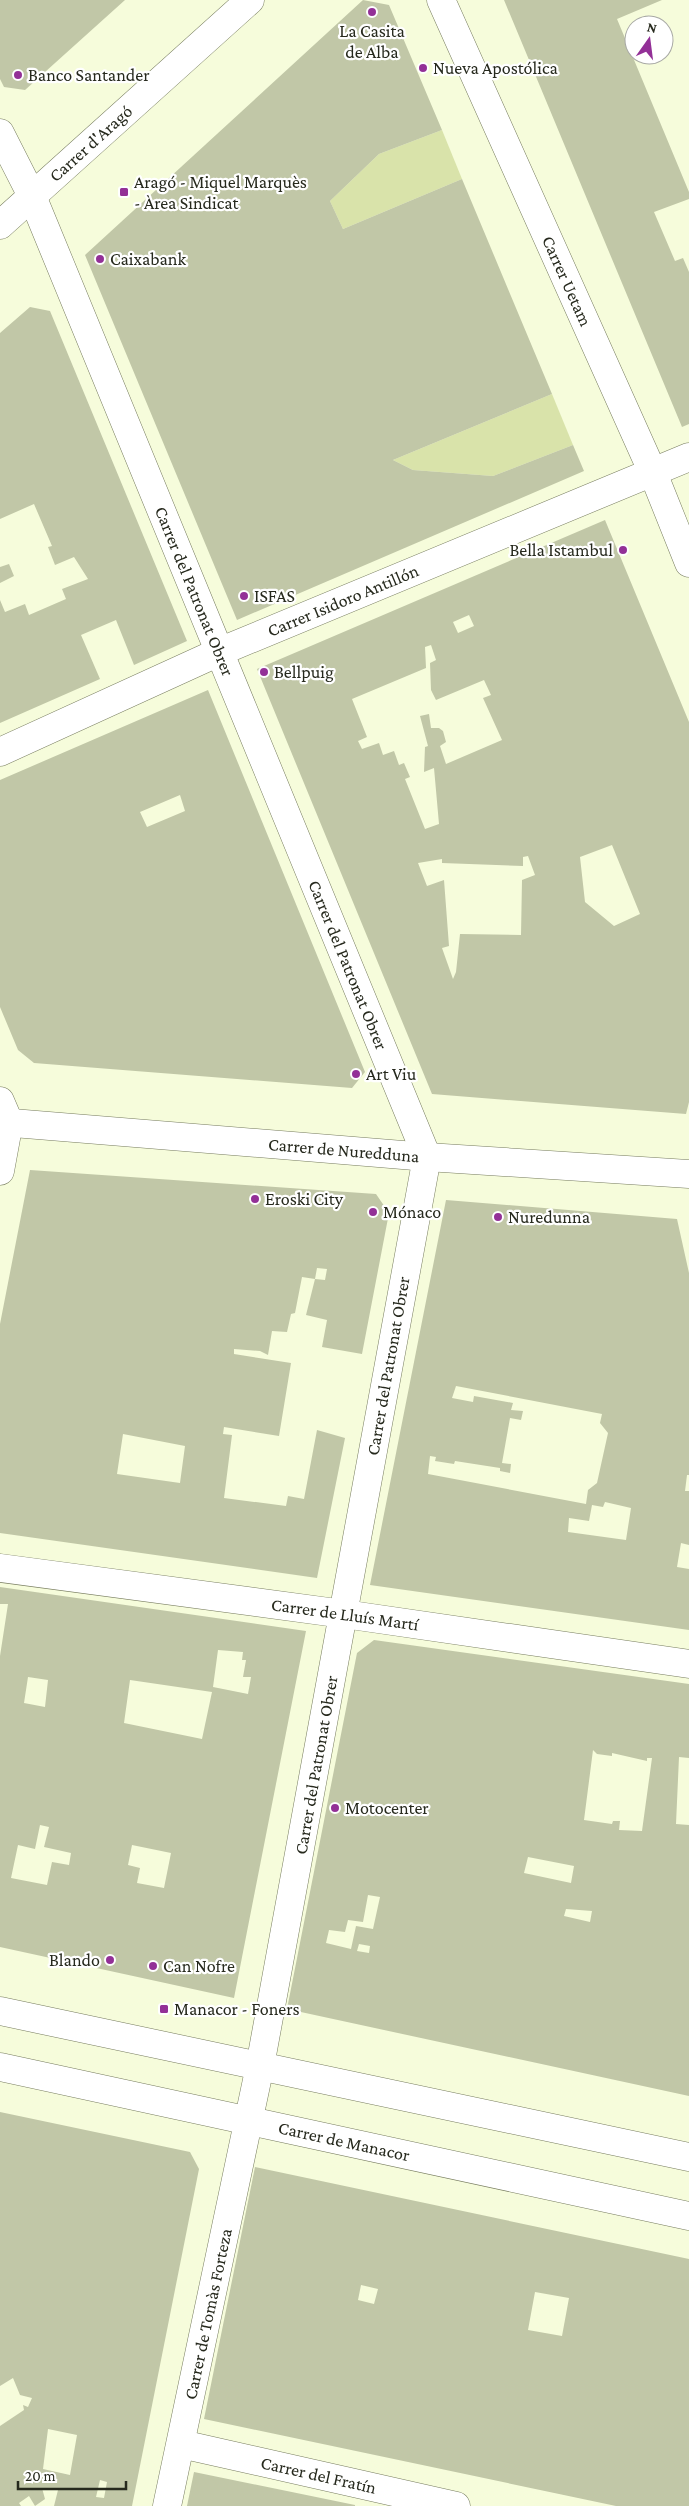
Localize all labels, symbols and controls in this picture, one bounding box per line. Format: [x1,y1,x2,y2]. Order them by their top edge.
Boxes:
marker: La Casita de Alba [366,6,378,18]
north arrow [624,15,674,65]
text: N [646,18,659,36]
place label: La Casita de Alba [339,21,405,62]
place label: Nueva Apostólica [433,58,558,78]
marker: Nueva Apostólica [417,62,429,74]
place label: Banco Santander [28,65,150,85]
marker: Banco Santander [12,69,24,81]
street label: Carrer d'Aragó [45,101,136,186]
place label: Aragó - Miquel Marquès - Àrea Sindicat [134,172,307,213]
marker: Aragó - Miquel Marquès - Àrea Sindicat [118,186,130,198]
street label: Carrer Uetam [538,233,596,330]
place label: Caixabank [110,249,186,269]
marker: Caixabank [94,253,106,265]
street label: Carrer del Patronat Obrer [151,503,238,680]
place label: Bella Istambul [509,540,613,560]
marker: Bella Istambul [617,544,629,556]
street label: Carrer Isidoro Antillón [265,560,422,641]
place label: ISFAS [254,586,295,606]
marker: ISFAS [238,590,250,602]
place label: Bellpuig [274,662,334,682]
marker: Bellpuig [258,666,270,678]
street label: Carrer del Patronat Obrer [304,877,392,1053]
place label: Art Viu [366,1064,417,1084]
marker: Art Viu [350,1068,362,1080]
street label: Carrer de Nuredduna [267,1134,420,1166]
place label: Eroski City [265,1189,344,1209]
marker: Eroski City [249,1193,261,1205]
place label: Mónaco [383,1202,441,1222]
marker: Mónaco [367,1206,379,1218]
place label: Nuredunna [508,1207,590,1227]
marker: Nuredunna [492,1211,504,1223]
street label: Carrer del Patronat Obrer [362,1274,414,1457]
street label: Carrer de Lluís Martí [270,1594,421,1635]
street label: Carrer del Patronat Obrer [290,1673,342,1856]
place label: Motocenter [345,1798,429,1818]
marker: Motocenter [329,1802,341,1814]
place label: Blando [49,1950,100,1970]
marker: Blando [104,1954,116,1966]
place label: Can Nofre [163,1956,235,1976]
marker: Can Nofre [147,1960,159,1972]
place label: Manacor - Foners [174,1999,300,2019]
marker: Manacor - Foners [158,2003,170,2015]
street label: Carrer de Manacor [277,2117,412,2165]
street label: Carrer de Tomàs Forteza [180,2227,236,2401]
street label: Carrer del Fratín [259,2452,379,2498]
scale bar [18,2458,125,2490]
text: 20 m [25,2468,56,2484]

